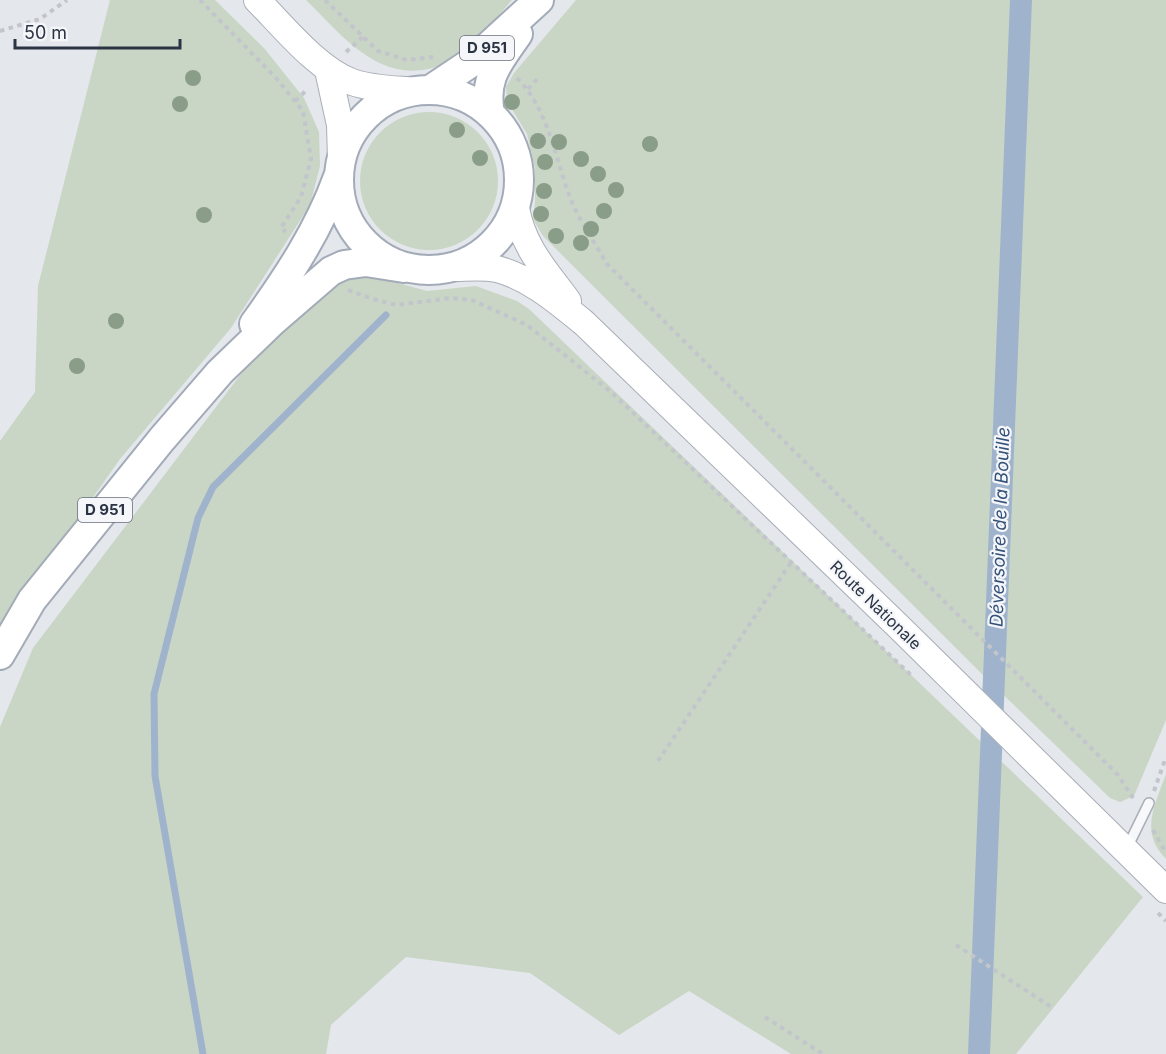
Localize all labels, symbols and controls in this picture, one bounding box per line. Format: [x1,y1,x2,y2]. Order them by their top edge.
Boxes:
scale bar [15,12,180,50]
text: 50 m [24,22,67,43]
road number: D 951 [460,36,514,60]
water label: Déversoire de la Bouille [986,427,1013,627]
road number: D 951 [78,498,132,522]
street label: Route Nationale [826,556,926,654]

